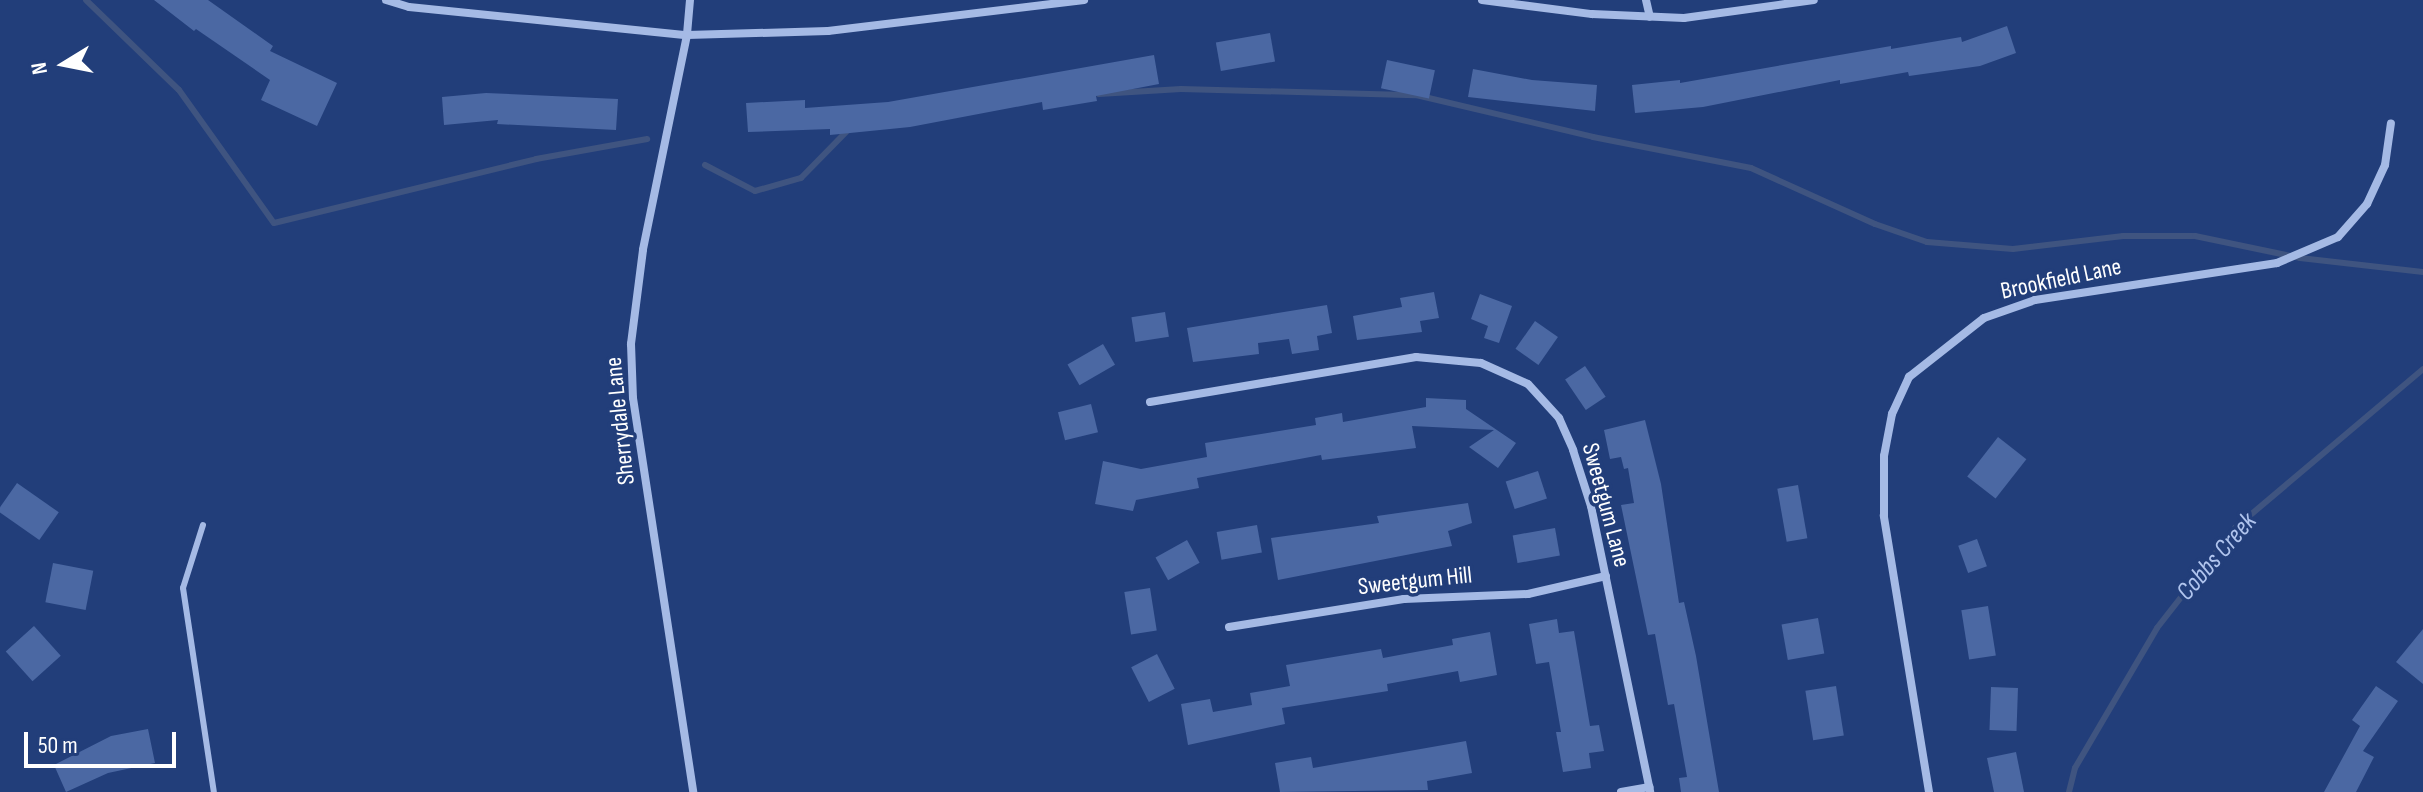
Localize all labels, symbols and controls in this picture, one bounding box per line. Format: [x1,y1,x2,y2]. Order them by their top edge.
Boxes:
north arrow [24,24,104,104]
text: N [26,60,54,76]
street label: Brookfield Lane [1998,252,2124,306]
street label: Sherrydale Lane [599,356,641,486]
street label: Sweetgum Lane [1576,440,1636,570]
water label: Cobbs Creek [2170,507,2264,607]
street label: Sweetgum Hill [1357,561,1473,601]
scale bar [28,716,180,766]
text: 50 m [38,731,78,760]

